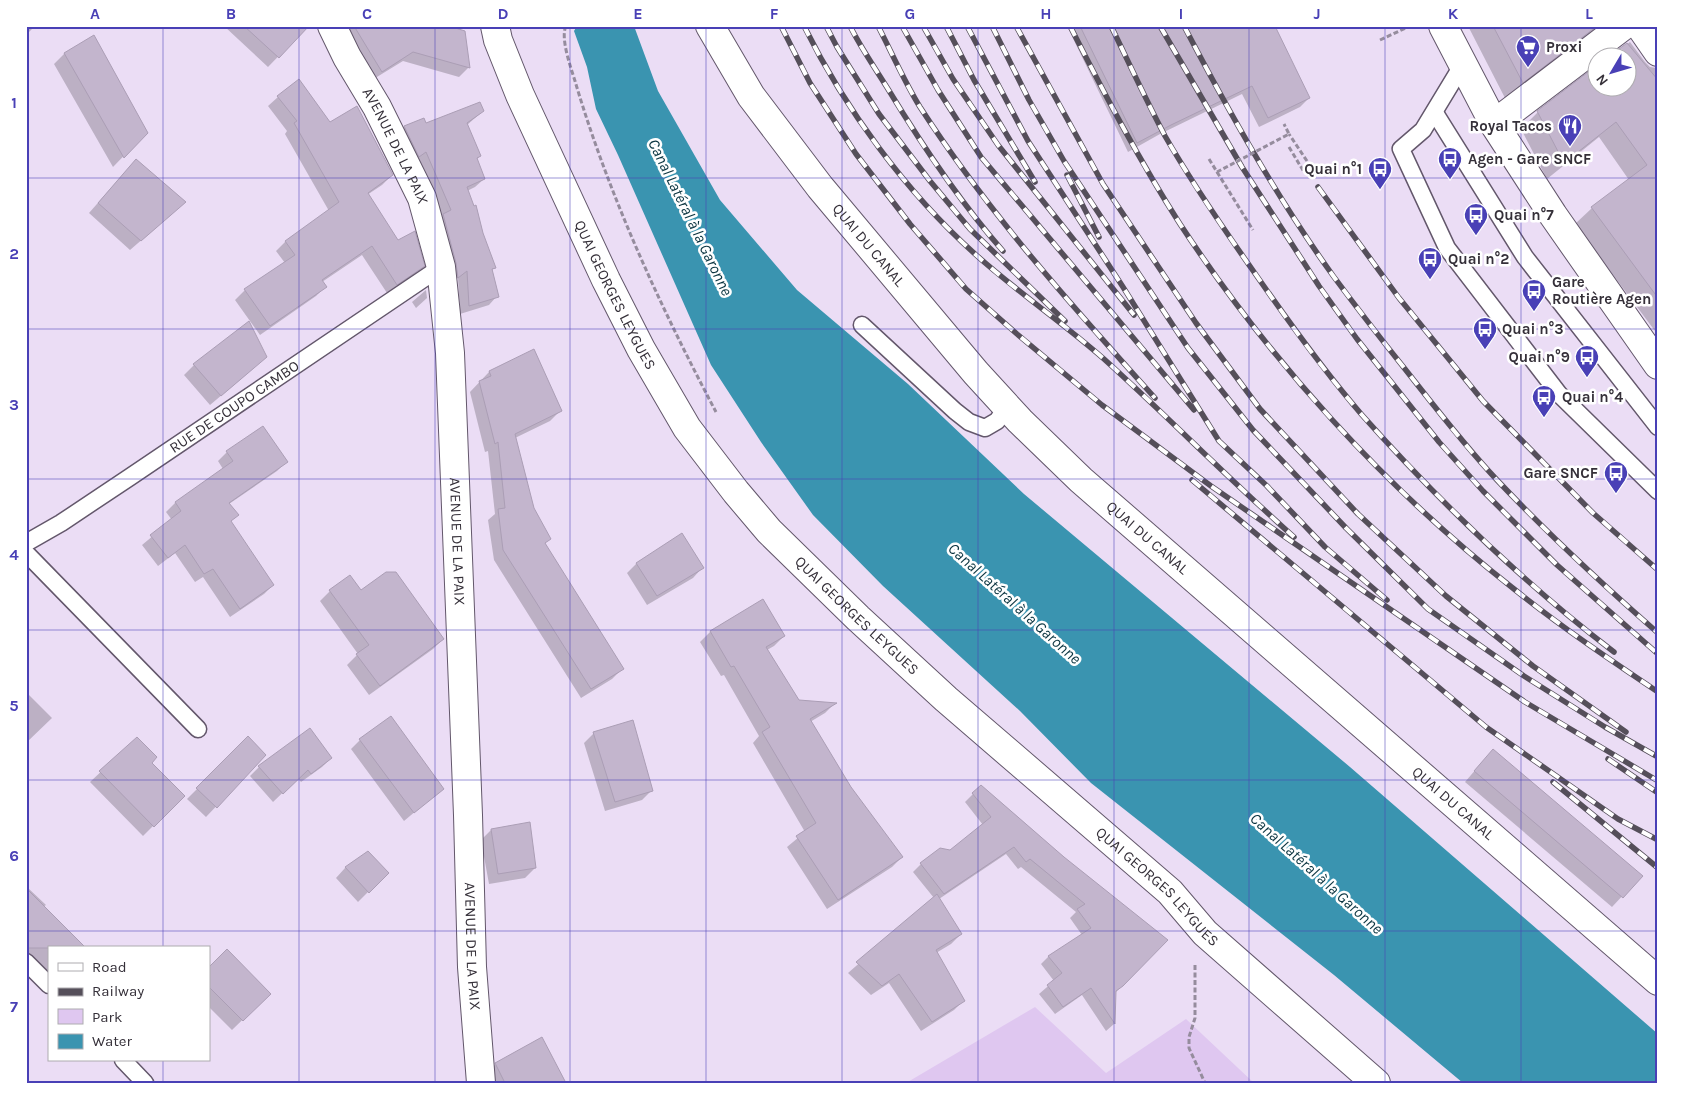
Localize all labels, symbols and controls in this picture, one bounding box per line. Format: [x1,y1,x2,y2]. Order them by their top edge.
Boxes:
text: A [90,4,100,23]
text: B [226,4,236,23]
text: C [362,4,372,23]
text: D [498,4,509,23]
text: E [633,4,643,23]
text: F [770,4,779,23]
text: G [905,4,915,23]
text: H [1040,4,1052,23]
text: I [1179,4,1183,23]
text: J [1313,4,1321,23]
text: K [1448,4,1459,23]
text: L [1585,4,1593,23]
supermarket icon: Proxi [1515,34,1541,68]
place label: Proxi [1546,38,1582,56]
north arrow [1586,48,1636,98]
text: N [1592,71,1612,89]
street label: AVENUE DE LA PAIX [358,84,432,206]
text: 1 [11,93,17,112]
restaurant icon: Royal Tacos [1557,113,1583,147]
place label: Royal Tacos [1470,117,1552,135]
water label: Canal Latéral à la Garonne [644,136,737,299]
bus stop icon: Agen - Gare SNCF [1437,146,1463,180]
place label: Agen - Gare SNCF [1468,150,1591,168]
bus stop icon: Quai n°1 [1367,156,1393,190]
place label: Quai n°1 [1304,160,1362,178]
street label: QUAI DU CANAL [829,200,909,290]
bus stop icon: Quai n°7 [1463,202,1489,236]
place label: Quai n°7 [1494,206,1554,224]
street label: QUAI GEORGES LEYGUES [571,217,660,373]
text: 2 [9,244,19,263]
bus stop icon: Quai n°2 [1417,246,1443,280]
place label: Quai n°2 [1448,250,1509,268]
place label: Gare Routière Agen [1552,273,1651,308]
bus stop icon: Gare Routière Agen [1521,278,1547,312]
bus stop icon: Quai n°3 [1472,316,1498,350]
place label: Quai n°3 [1502,320,1564,338]
bus stop icon: Quai n°9 [1574,344,1600,378]
place label: Quai n°9 [1508,348,1570,366]
street label: RUE DE COUPO CAMBO [166,356,303,457]
bus stop icon: Quai n°4 [1531,384,1557,418]
place label: Quai n°4 [1562,388,1623,406]
text: 3 [9,395,19,414]
bus stop icon: Gare SNCF [1603,460,1629,494]
place label: Gare SNCF [1523,464,1598,482]
street label: AVENUE DE LA PAIX [446,477,469,606]
street label: QUAI DU CANAL [1103,497,1192,578]
water label: Canal Latéral à la Garonne [944,539,1085,668]
text: 4 [9,545,19,564]
street label: QUAI GEORGES LEYGUES [791,552,923,679]
text: 5 [9,696,19,715]
street label: QUAI DU CANAL [1408,763,1498,844]
water label: Canal Latéral à la Garonne [1246,809,1387,938]
street label: QUAI GEORGES LEYGUES [1092,823,1223,950]
text: 6 [9,846,19,865]
street label: AVENUE DE LA PAIX [461,882,484,1011]
legend [48,946,210,1062]
text: Road [92,958,127,976]
text: Railway [92,982,144,1000]
text: 7 [10,997,18,1016]
text: Park [92,1008,122,1026]
text: Water [92,1032,133,1050]

